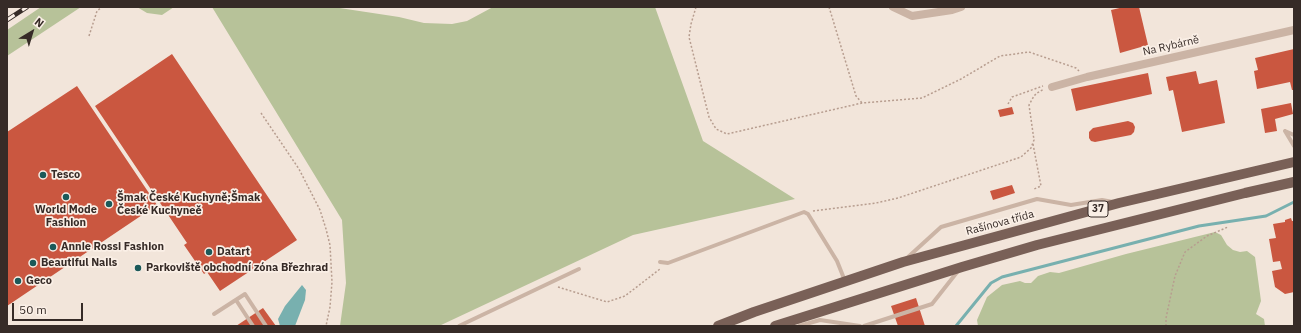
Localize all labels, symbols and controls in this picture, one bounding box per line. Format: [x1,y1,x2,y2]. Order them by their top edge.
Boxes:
north arrow [12,12,52,52]
text: N [32,15,47,31]
street label: Na Rybárně [1142,33,1200,59]
place label: Tesco [51,168,80,182]
marker: Tesco [38,170,48,180]
place label: Šmak České Kuchyně;Šmak České Kuchyneě [117,191,260,217]
marker: World Mode Fashion [61,192,71,202]
marker: Šmak České Kuchyně;Šmak České Kuchyneě [104,199,114,209]
road number: 37 [1088,201,1108,217]
place label: World Mode Fashion [35,203,97,229]
street label: Rašínova třída [965,208,1035,238]
place label: Annie Rossi Fashion [61,240,164,254]
marker: Annie Rossi Fashion [48,242,58,252]
place label: Datart [217,245,250,259]
marker: Datart [204,247,214,257]
place label: Beautiful Nails [41,256,117,270]
marker: Beautiful Nails [28,258,38,268]
place label: Parkoviště obchodní zóna Březhrad [146,261,328,275]
marker: Parkoviště obchodní zóna Březhrad [133,263,143,273]
place label: Geco [26,274,52,288]
marker: Geco [13,276,23,286]
scale bar [14,295,85,321]
text: 50 m [19,302,47,317]

